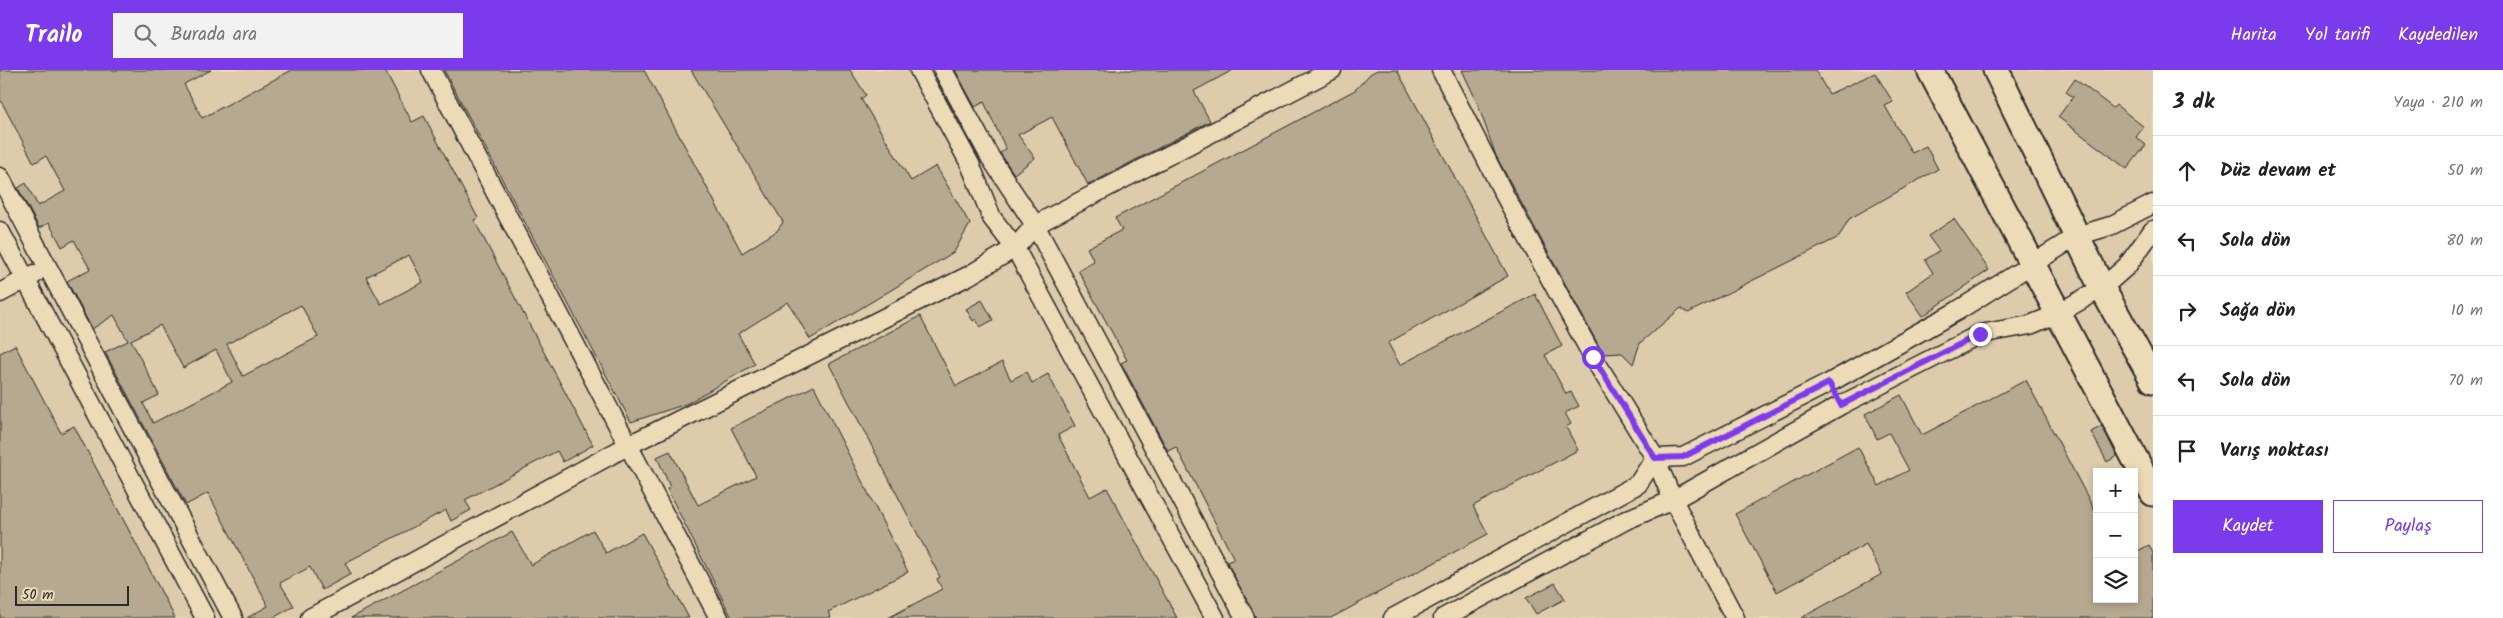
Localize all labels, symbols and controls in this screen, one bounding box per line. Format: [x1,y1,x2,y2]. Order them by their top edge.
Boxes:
search box [113,13,463,58]
text: Trailo [25,16,83,55]
text: Burada ara [171,20,257,50]
icon: search [131,21,159,49]
text: Harita [2231,21,2277,50]
text: Yol tarifi [2305,21,2370,50]
text: Kaydedilen [2398,21,2478,50]
text: 3 dk [2173,86,2214,119]
text: Yaya · 210 m [2393,90,2483,115]
text: Düz devam et [2220,156,2336,186]
icon: ahead [2173,157,2201,185]
text: 50 m [2447,158,2483,183]
text: Sola dön [2220,226,2291,256]
icon: left [2173,227,2201,255]
text: 80 m [2446,228,2483,253]
text: Sağa dön [2220,296,2296,326]
icon: right [2173,297,2201,325]
text: 10 m [2451,298,2483,323]
route end [1969,323,1992,346]
route start [1582,346,1605,369]
text: Sola dön [2220,366,2291,396]
icon: left [2173,367,2201,395]
text: 70 m [2448,368,2483,393]
text: Varış noktası [2220,436,2328,466]
icon: arrive [2173,437,2201,465]
map controls [2093,468,2138,603]
button: + [2093,468,2138,513]
button: Kaydet [2173,500,2323,553]
button: Paylaş [2333,500,2483,553]
button: − [2093,513,2138,558]
button: layers [2093,558,2138,603]
scale bar [15,583,129,606]
text: 50 m [22,584,53,606]

